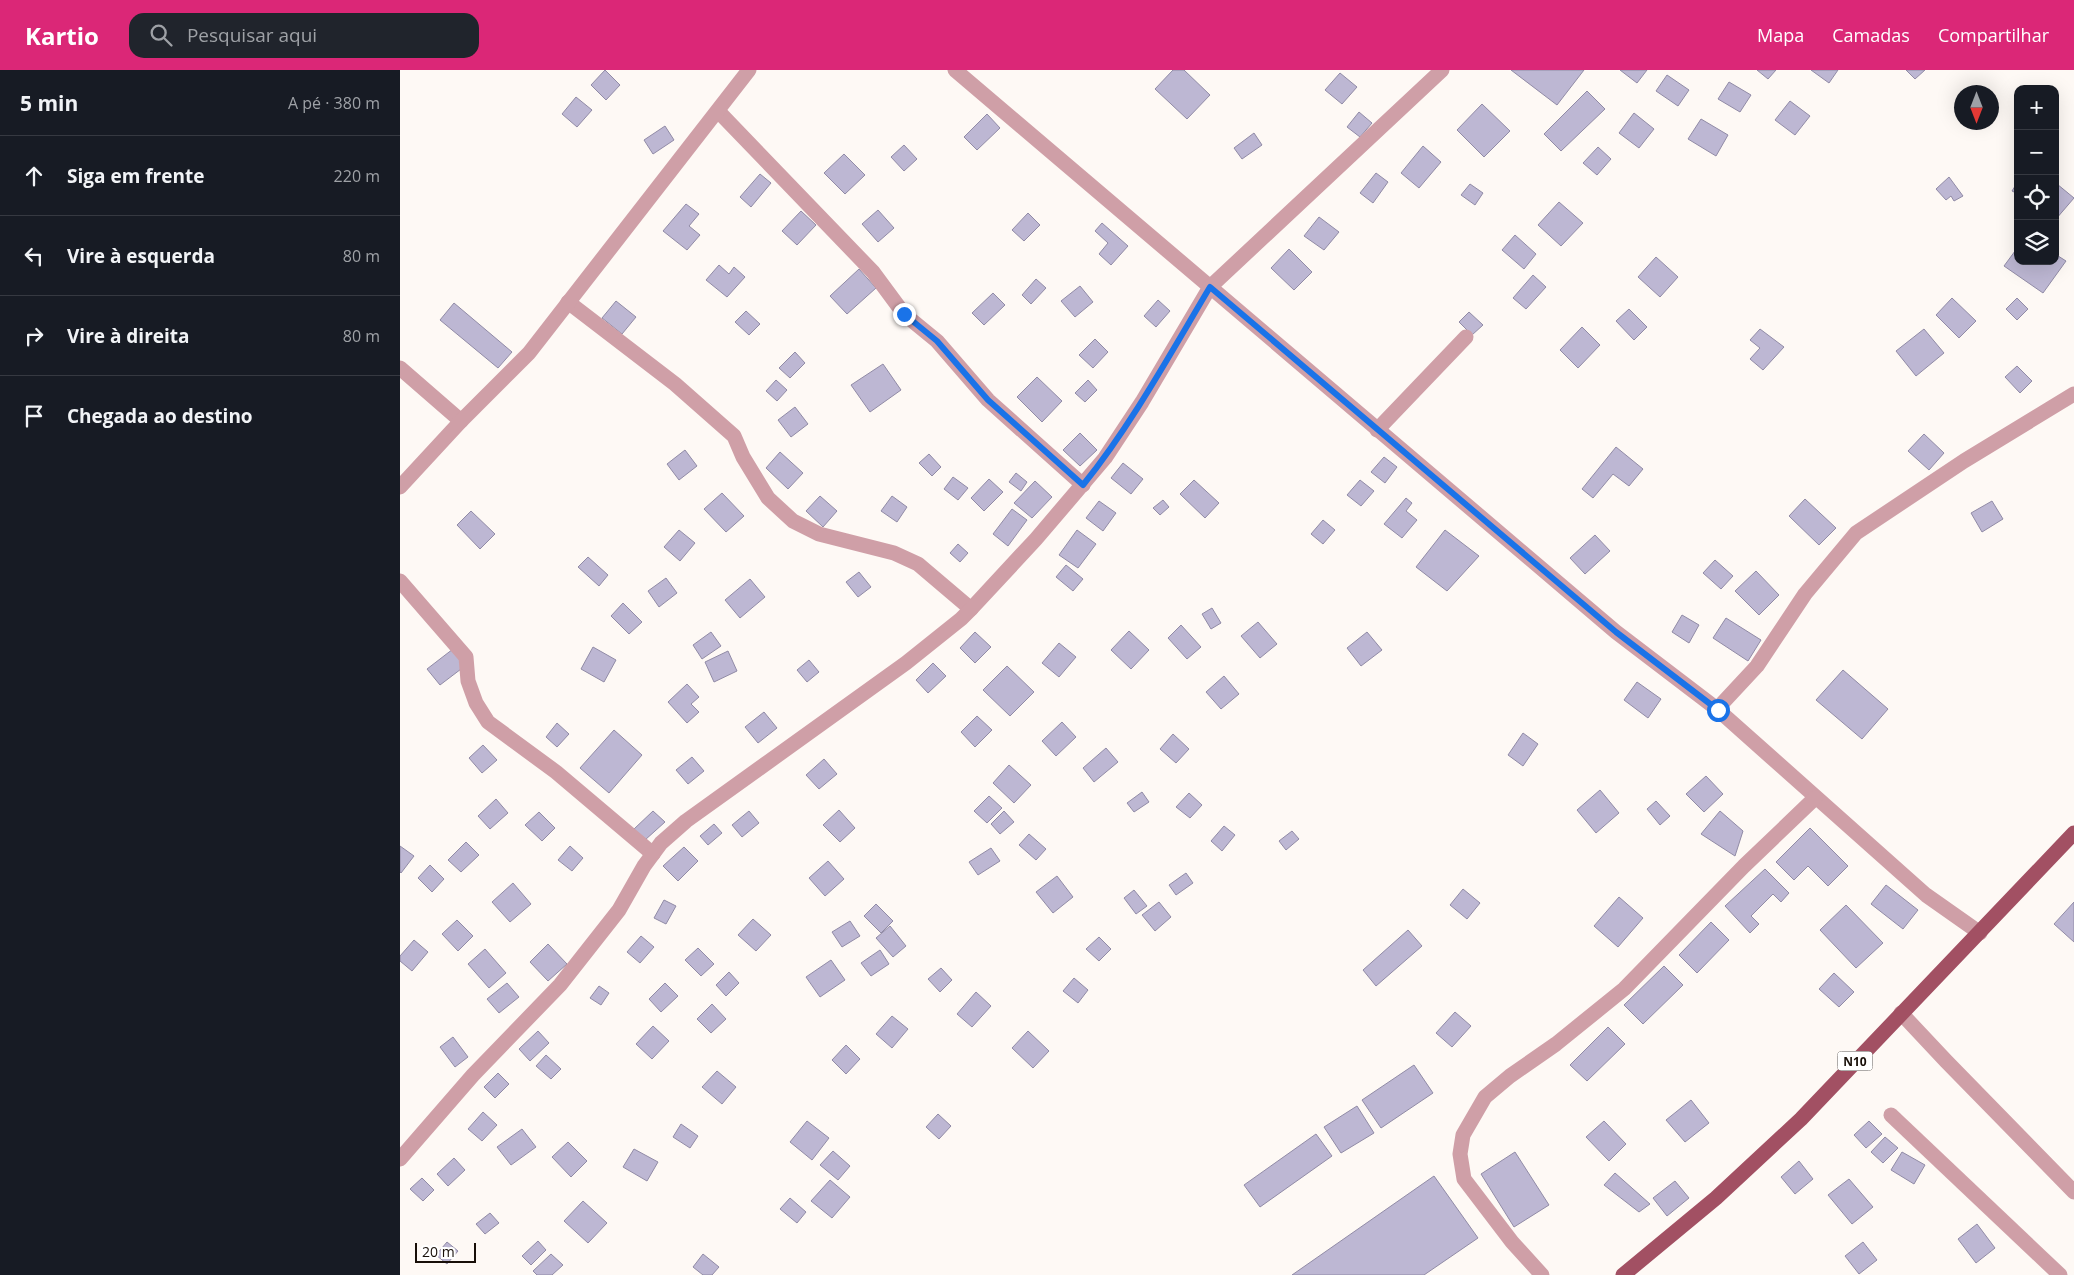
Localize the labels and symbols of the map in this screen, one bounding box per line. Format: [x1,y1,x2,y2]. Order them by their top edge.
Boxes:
north arrow [1954,85,1999,130]
route end [893,303,916,326]
route start [1707,699,1730,722]
road number: N10 [1838,1051,1872,1070]
scale bar [415,1240,476,1263]

